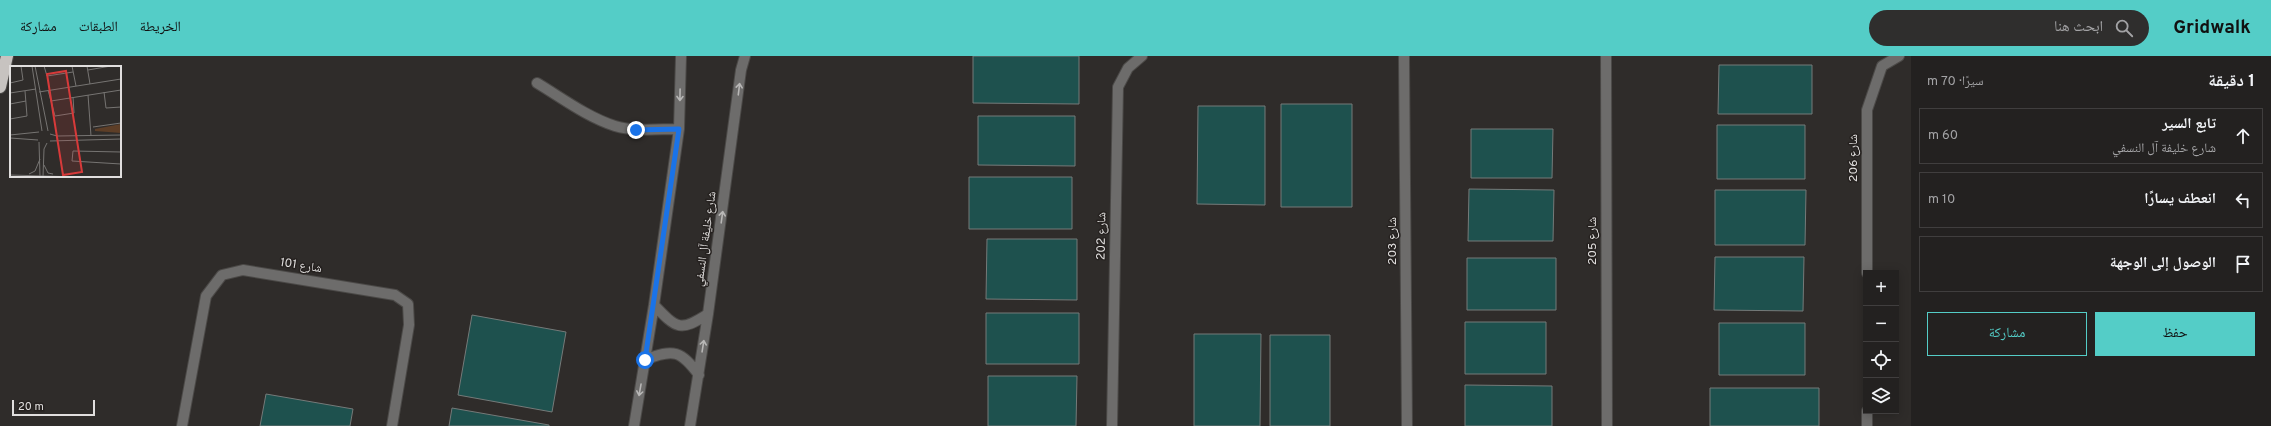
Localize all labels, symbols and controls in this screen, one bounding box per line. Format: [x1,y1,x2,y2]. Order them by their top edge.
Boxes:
search box [1869,10,2149,46]
text: Gridwalk [2173,16,2251,40]
icon: search [2113,17,2135,39]
text: ابحث هنا [2054,18,2103,37]
text: مشاركة [20,19,57,36]
text: الطبقات [79,19,118,36]
text: الخريطة [140,19,181,36]
inset map [10,66,121,177]
text: 1 دقيقة [2208,71,2255,93]
text: سيرًا · 70 m [1927,74,1984,90]
one-way arrow [735,83,743,96]
one-way arrow [676,88,684,101]
text: تابع السير [2162,115,2216,134]
route end [627,121,645,139]
icon: ahead [2232,125,2254,147]
text: 60 m [1928,128,1958,144]
street label: شارع 206 [1846,134,1862,182]
text: شارع خليفة آل النسفي [2112,141,2216,157]
icon: left [2232,189,2254,211]
street label: شارع خليفة آل النسفي [691,190,722,288]
text: انعطف يسارًا [2144,190,2216,209]
text: 10 m [1928,192,1955,208]
one-way arrow [718,211,726,224]
street label: شارع 202 [1094,212,1110,260]
street label: شارع 203 [1385,217,1401,265]
street label: شارع 205 [1585,217,1601,265]
icon: arrive [2232,253,2254,275]
text: الوصول إلى الوجهة [2110,254,2216,273]
street label: شارع 101 [279,255,323,277]
map controls [1863,270,1899,414]
button: + [1863,270,1899,306]
button: − [1863,306,1899,342]
button: مشاركة [1927,312,2087,356]
button: حفظ [2095,312,2255,356]
one-way arrow [699,340,707,353]
button: locate [1863,342,1899,378]
route start [636,351,654,369]
button: layers [1863,378,1899,414]
one-way arrow [636,383,644,396]
scale bar [12,398,95,417]
text: 20 m [18,400,44,414]

